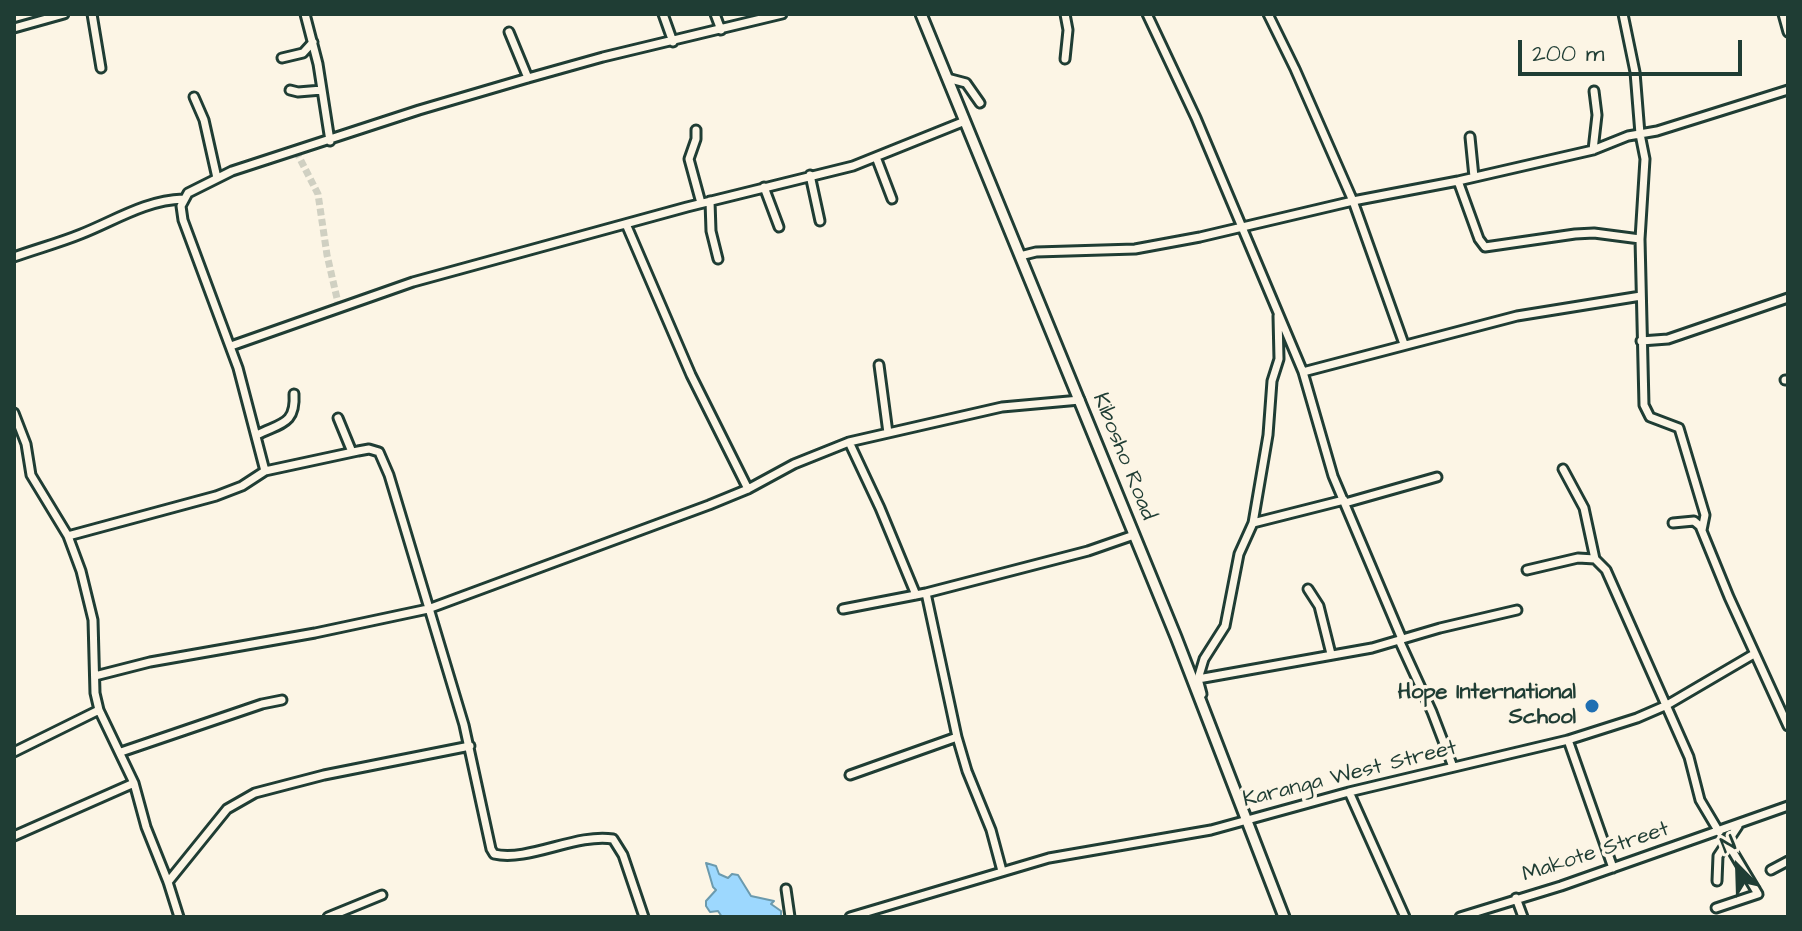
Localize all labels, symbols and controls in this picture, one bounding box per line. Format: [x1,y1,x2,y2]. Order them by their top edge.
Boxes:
scale bar [1522,24,1746,74]
text: 200 m [1532,37,1604,71]
street label: Kibosho Road [1085,389,1161,525]
place label: Hope International School [1398,680,1576,732]
marker: Hope International School [1583,697,1601,715]
street label: Karanga West Street [1240,736,1460,814]
street label: Makote Street [1519,817,1673,889]
north arrow [1698,827,1778,907]
text: N [1716,827,1741,861]

